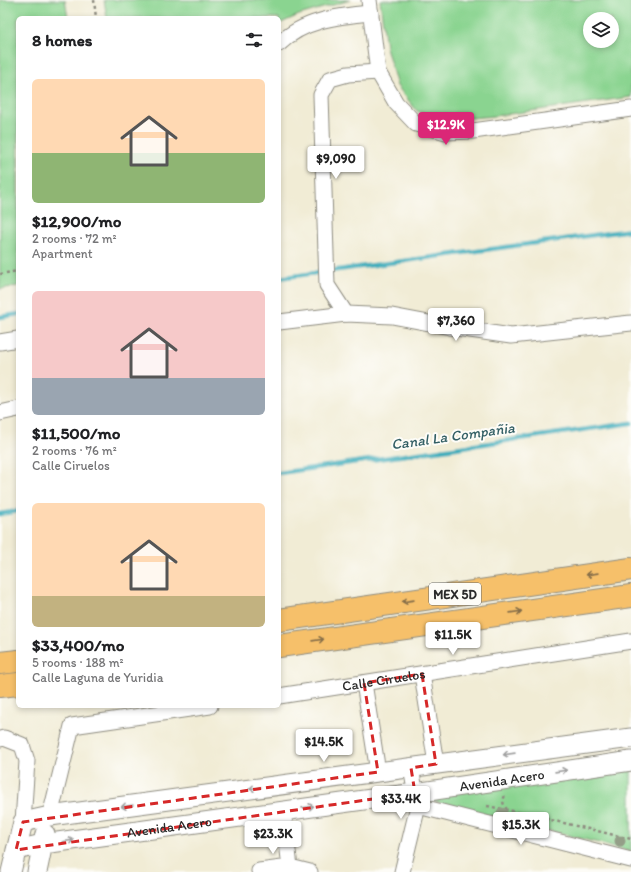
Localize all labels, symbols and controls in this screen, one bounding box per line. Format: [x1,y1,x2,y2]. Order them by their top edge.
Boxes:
map controls [583,12,619,48]
button: layers [583,12,619,48]
icon: filters [243,29,265,51]
text: 8 homes [32,30,92,50]
icon: home [113,105,185,177]
pin: $12.9K [413,112,479,146]
text: $12.9K [427,117,465,132]
pin: $9,090 [303,146,369,180]
text: $9,090 [316,151,356,166]
text: $12,900/mo [32,211,121,231]
text: 2 rooms · 72 m² [32,231,117,246]
text: Apartment [32,246,93,261]
pin: $7,360 [423,308,489,342]
text: $7,360 [437,313,475,328]
icon: home [113,317,185,389]
water label: Canal La Compañia [390,418,516,454]
text: $11,500/mo [32,423,120,443]
text: 2 rooms · 76 m² [32,443,117,458]
text: Calle Ciruelos [32,458,110,473]
icon: home [113,529,185,601]
one-way arrow [586,570,599,578]
road number: MEX 5D [429,583,481,605]
one-way arrow [402,597,415,605]
one-way arrow [509,608,522,616]
pin: $11.5K [420,622,486,656]
text: $11.5K [435,627,472,642]
text: $33,400/mo [32,635,124,655]
one-way arrow [311,636,324,644]
text: 5 rooms · 188 m² [32,655,124,670]
street label: Calle Ciruelos [341,665,427,695]
text: Calle Laguna de Yuridia [32,670,163,685]
pin: $14.5K [291,729,357,763]
text: $14.5K [305,734,343,749]
one-way arrow [503,750,516,758]
street label: Avenida Acero [458,765,546,795]
one-way arrow [554,767,567,775]
one-way arrow [249,784,262,792]
pin: $33.4K [368,786,434,820]
text: $33.4K [381,791,421,806]
one-way arrow [121,802,134,810]
one-way arrow [301,803,314,811]
street label: Avenida Acero [126,812,213,841]
pin: $15.3K [488,812,554,846]
text: $15.3K [502,817,540,832]
pin: $23.3K [240,821,306,855]
text: $23.3K [253,826,293,841]
one-way arrow [61,837,74,845]

